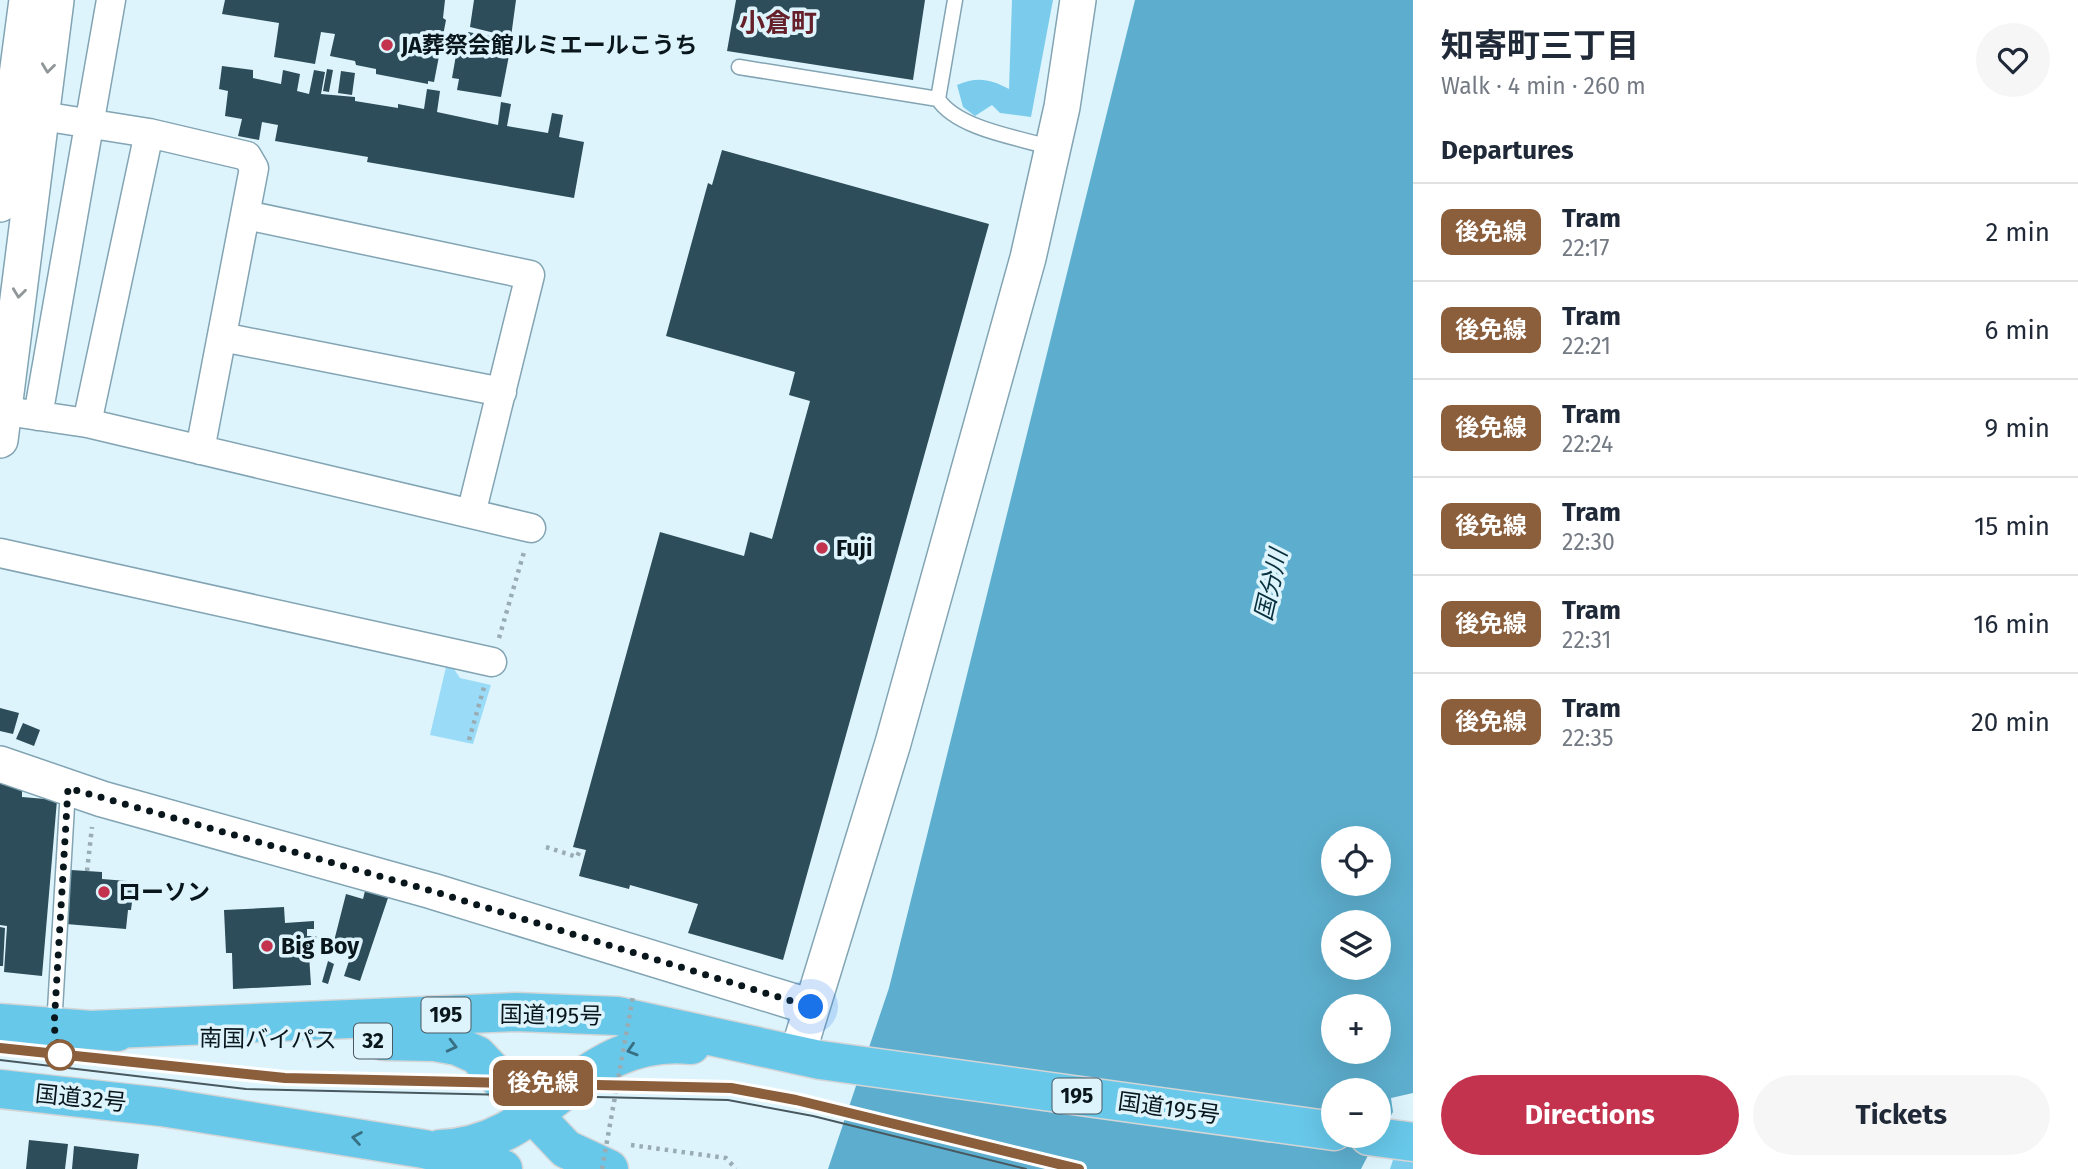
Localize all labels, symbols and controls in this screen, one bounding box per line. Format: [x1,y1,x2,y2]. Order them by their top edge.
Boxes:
district label: 小倉町 [739,8,817,39]
button: heart [1976,23,2050,97]
text: 知寄町三丁目 [1441,26,1639,66]
place label: JA葬祭会館ルミエールこうち [400,31,698,59]
marker: JA葬祭会館ルミエールこうち [379,37,395,53]
one-way arrow [40,62,55,74]
text: Walk · 4 min · 260 m [1441,72,1646,100]
text: Departures [1441,135,1574,166]
text: Tram [1562,203,1621,234]
text: 2 min [1985,217,2050,248]
text: 後免線 [1455,218,1527,246]
text: 22:17 [1562,234,1610,262]
one-way arrow [12,288,27,299]
text: Tram [1562,301,1621,332]
text: 6 min [1984,315,2050,346]
text: 後免線 [1455,316,1527,344]
text: 22:21 [1562,332,1611,360]
text: Tram [1562,399,1621,430]
text: 9 min [1985,413,2050,444]
text: 後免線 [1455,414,1527,442]
text: 22:24 [1562,430,1613,458]
text: Tram [1562,497,1621,528]
text: 15 min [1974,511,2050,542]
text: 後免線 [1455,512,1527,540]
text: 22:30 [1562,528,1615,556]
place label: Fuji [836,534,872,562]
marker: Fuji [814,540,830,556]
water label: 国分川 [1249,544,1293,623]
text: Tram [1562,595,1621,626]
text: 16 min [1973,609,2050,640]
text: 後免線 [1455,610,1527,638]
text: 22:31 [1562,626,1611,654]
text: Tram [1562,693,1621,724]
text: 20 min [1971,707,2050,738]
text: 後免線 [1455,708,1527,736]
text: 22:35 [1562,724,1614,752]
map controls [1321,826,1391,1148]
button: locate [1321,826,1391,896]
place label: ローソン [118,878,210,906]
marker: ローソン [96,884,112,900]
button: layers [1321,910,1391,980]
place label: Big Boy [281,932,360,960]
marker: Big Boy [259,938,275,954]
your location [793,989,828,1024]
button: + [1321,994,1391,1064]
road number: 195 [422,998,471,1032]
street label: 国道195号 [499,1000,603,1030]
street label: 南国バイパス [199,1024,337,1054]
road number: 32 [354,1024,392,1058]
one-way arrow [446,1038,458,1052]
unlabelled marker [45,1040,75,1070]
one-way arrow [626,1041,638,1056]
line badge: 後免線 [503,1060,583,1106]
text: 後免線 [507,1069,579,1097]
button: Directions [1441,1075,1739,1155]
button: Tickets [1753,1075,2050,1155]
road number: 195 [1052,1078,1102,1114]
button: − [1321,1078,1391,1148]
street label: 国道32号 [34,1079,128,1117]
street label: 国道195号 [1116,1087,1222,1129]
one-way arrow [351,1131,363,1146]

